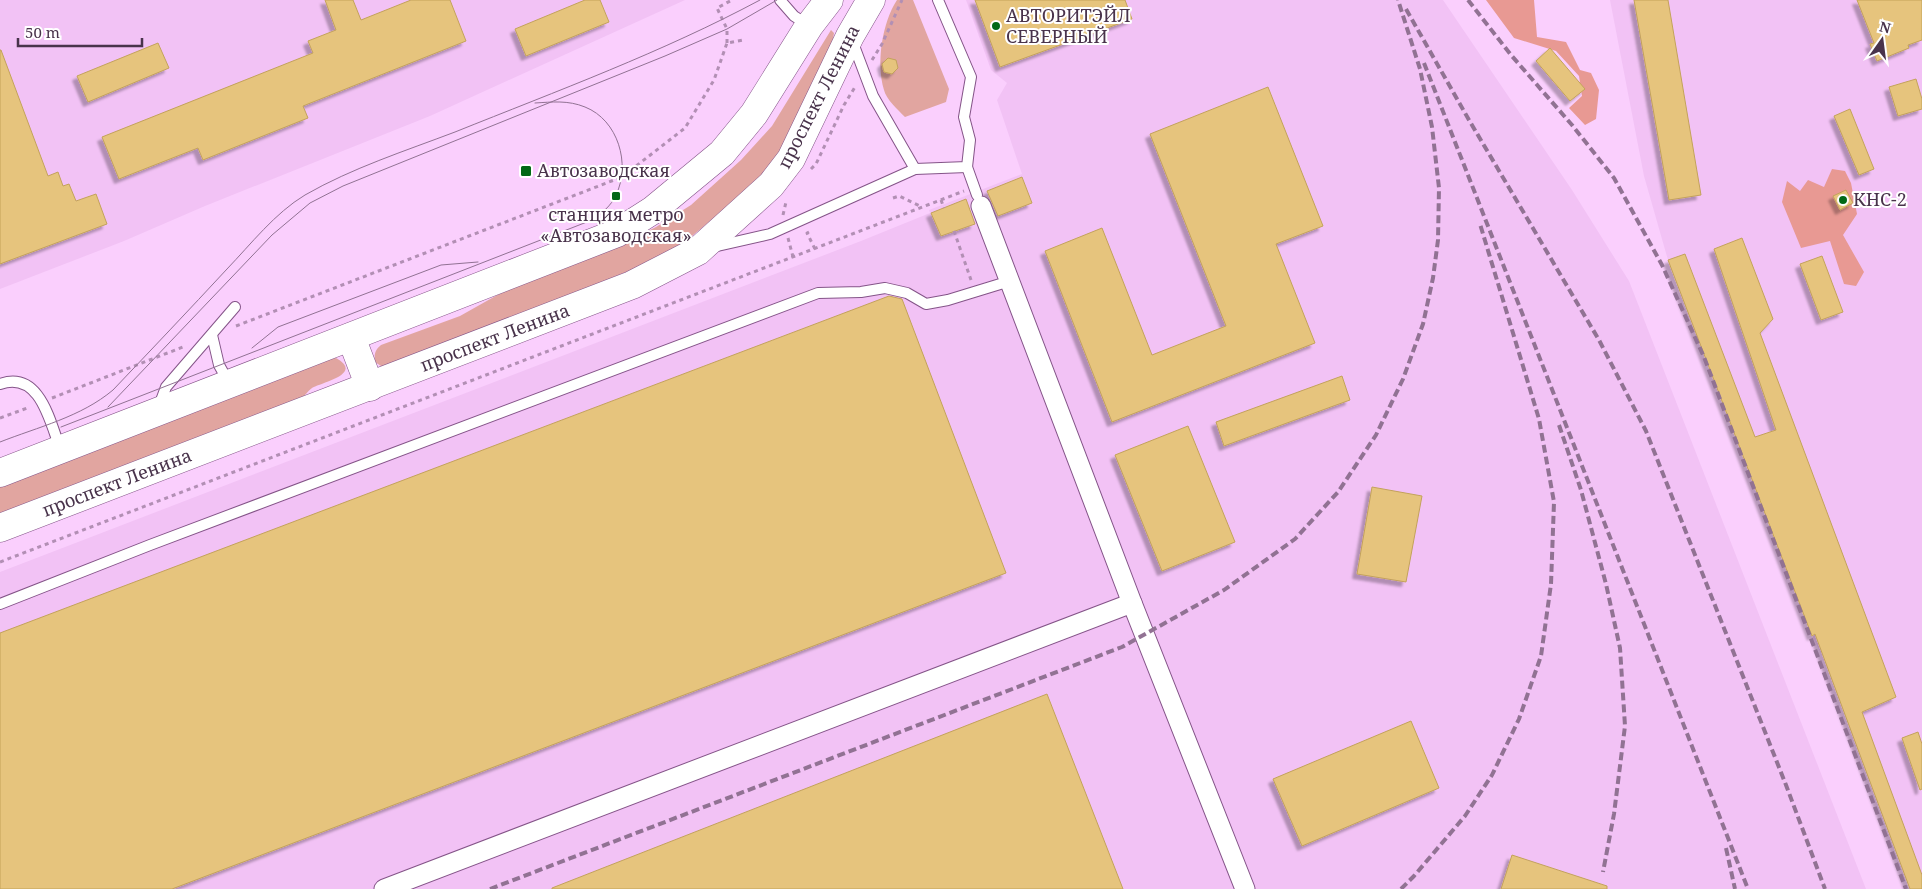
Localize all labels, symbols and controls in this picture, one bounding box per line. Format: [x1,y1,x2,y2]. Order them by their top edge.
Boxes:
place label: АВТОРИТЭЙЛ СЕВЕРНЫЙ [1006,3,1131,48]
scale bar [18,15,141,47]
north arrow [1857,15,1907,65]
text: N [1878,16,1893,37]
marker: АВТОРИТЭЙЛ СЕВЕРНЫЙ [990,20,1002,32]
street label: проспект Ленина [771,21,865,173]
text: 50 m [25,22,60,42]
place label: Автозаводская [537,158,670,182]
marker: Автозаводская [519,164,533,178]
place label: КНС-2 [1853,187,1907,211]
marker: станция метро «Автозаводская» [610,190,622,202]
marker: КНС-2 [1837,194,1849,206]
place label: станция метро «Автозаводская» [540,202,692,247]
street label: проспект Ленина [416,297,573,377]
street label: проспект Ленина [38,442,195,522]

